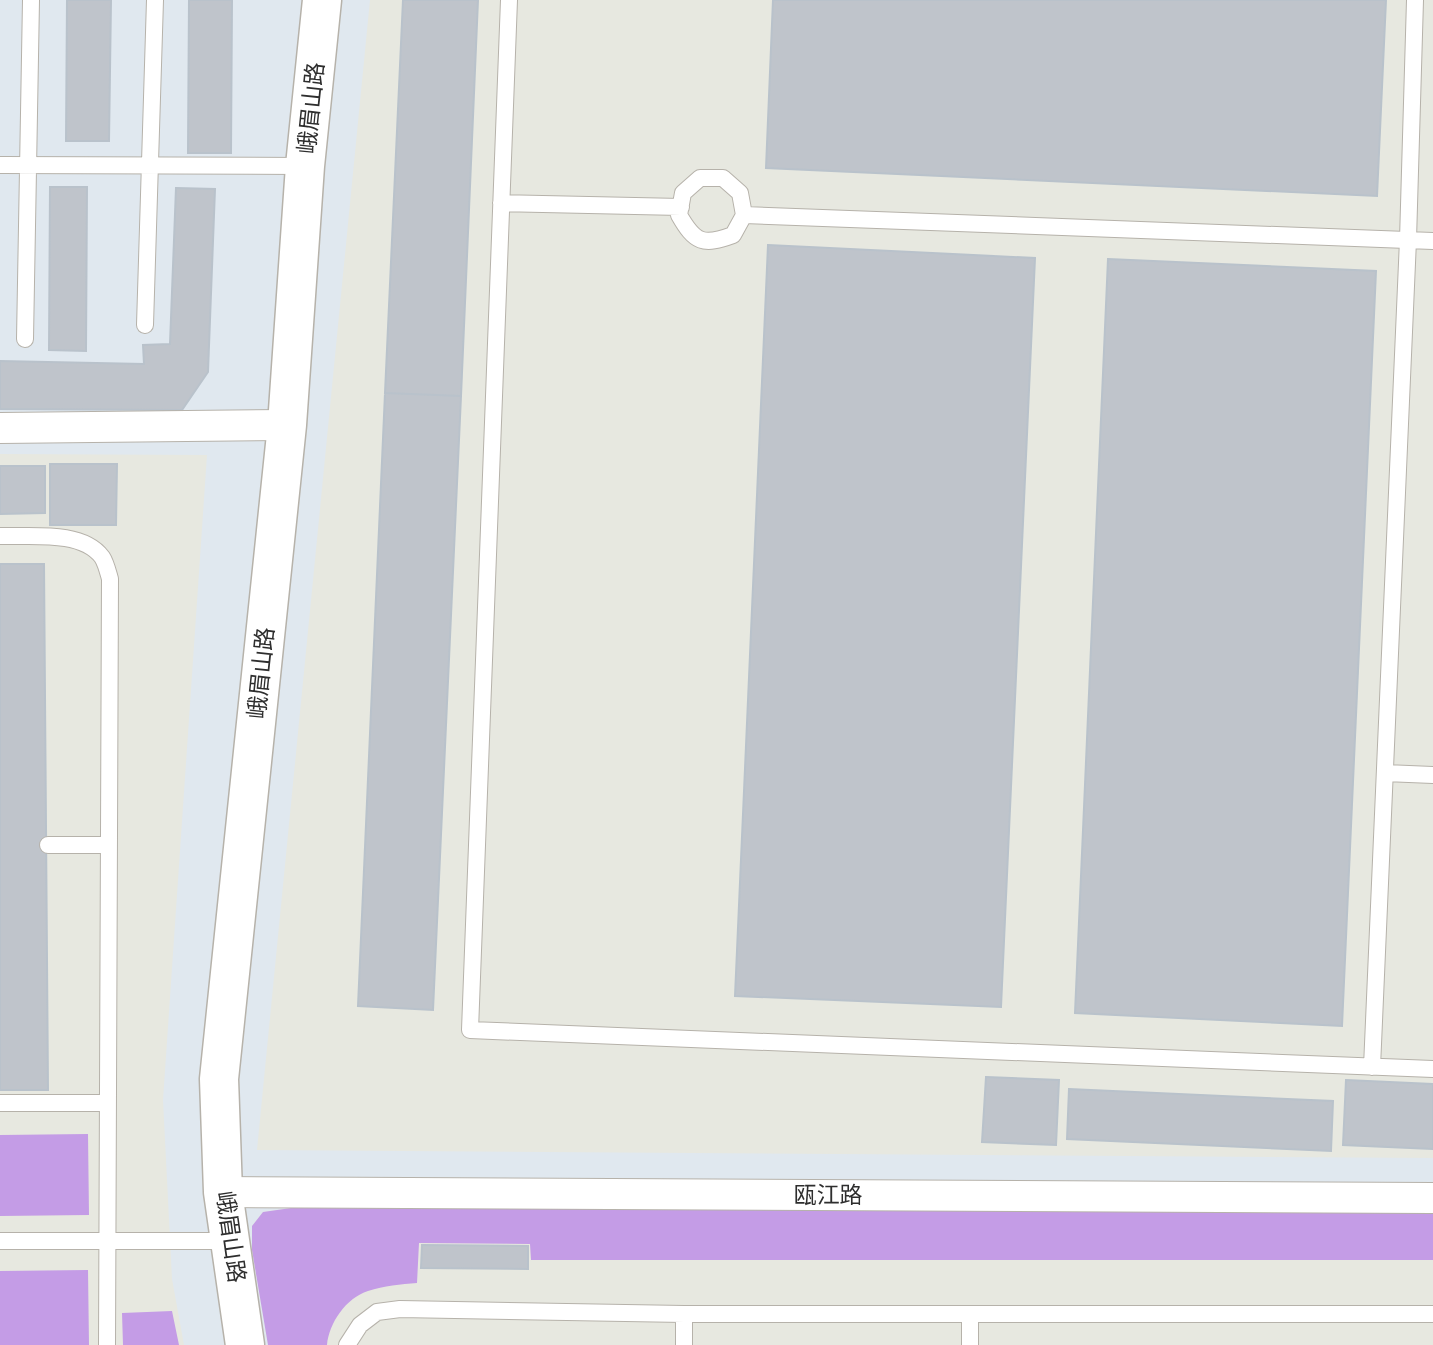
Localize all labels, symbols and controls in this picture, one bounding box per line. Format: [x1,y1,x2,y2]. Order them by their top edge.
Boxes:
street label: 峨眉山路 [290,61,332,155]
street label: 峨眉山路 [240,626,282,720]
street label: 瓯江路 [794,1179,863,1211]
street label: 峨眉山路 [209,1189,253,1285]

